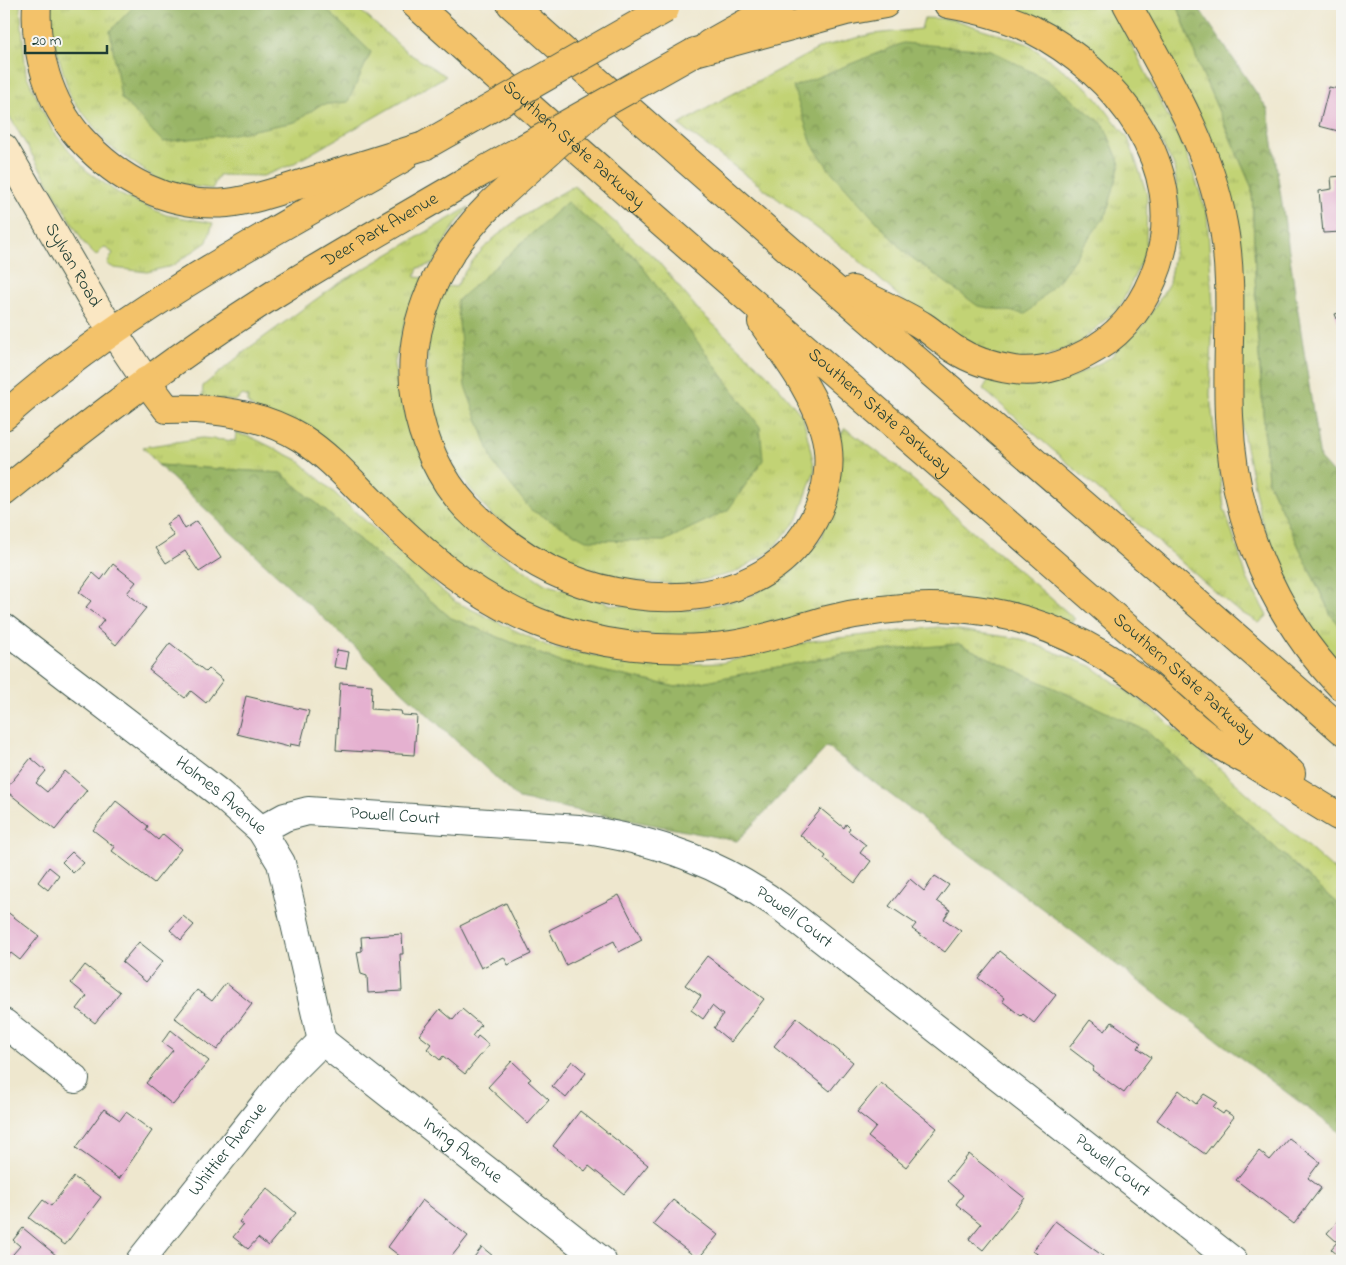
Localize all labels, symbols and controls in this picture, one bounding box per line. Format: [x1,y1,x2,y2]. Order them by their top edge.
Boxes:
scale bar [25,22,108,54]
text: 20 m [32,30,62,52]
street label: Southern State Parkway [496,75,650,216]
street label: Deer Park Avenue [317,186,444,275]
street label: Sylvan Road [38,218,107,313]
street label: Southern State Parkway [801,342,957,482]
street label: Southern State Parkway [1106,607,1261,748]
street label: Holmes Avenue [169,750,273,842]
street label: Powell Court [349,801,441,833]
street label: Powell Court [750,880,838,955]
street label: Whittier Avenue [183,1097,274,1202]
street label: Irving Avenue [416,1111,508,1191]
street label: Powell Court [1069,1128,1156,1204]

